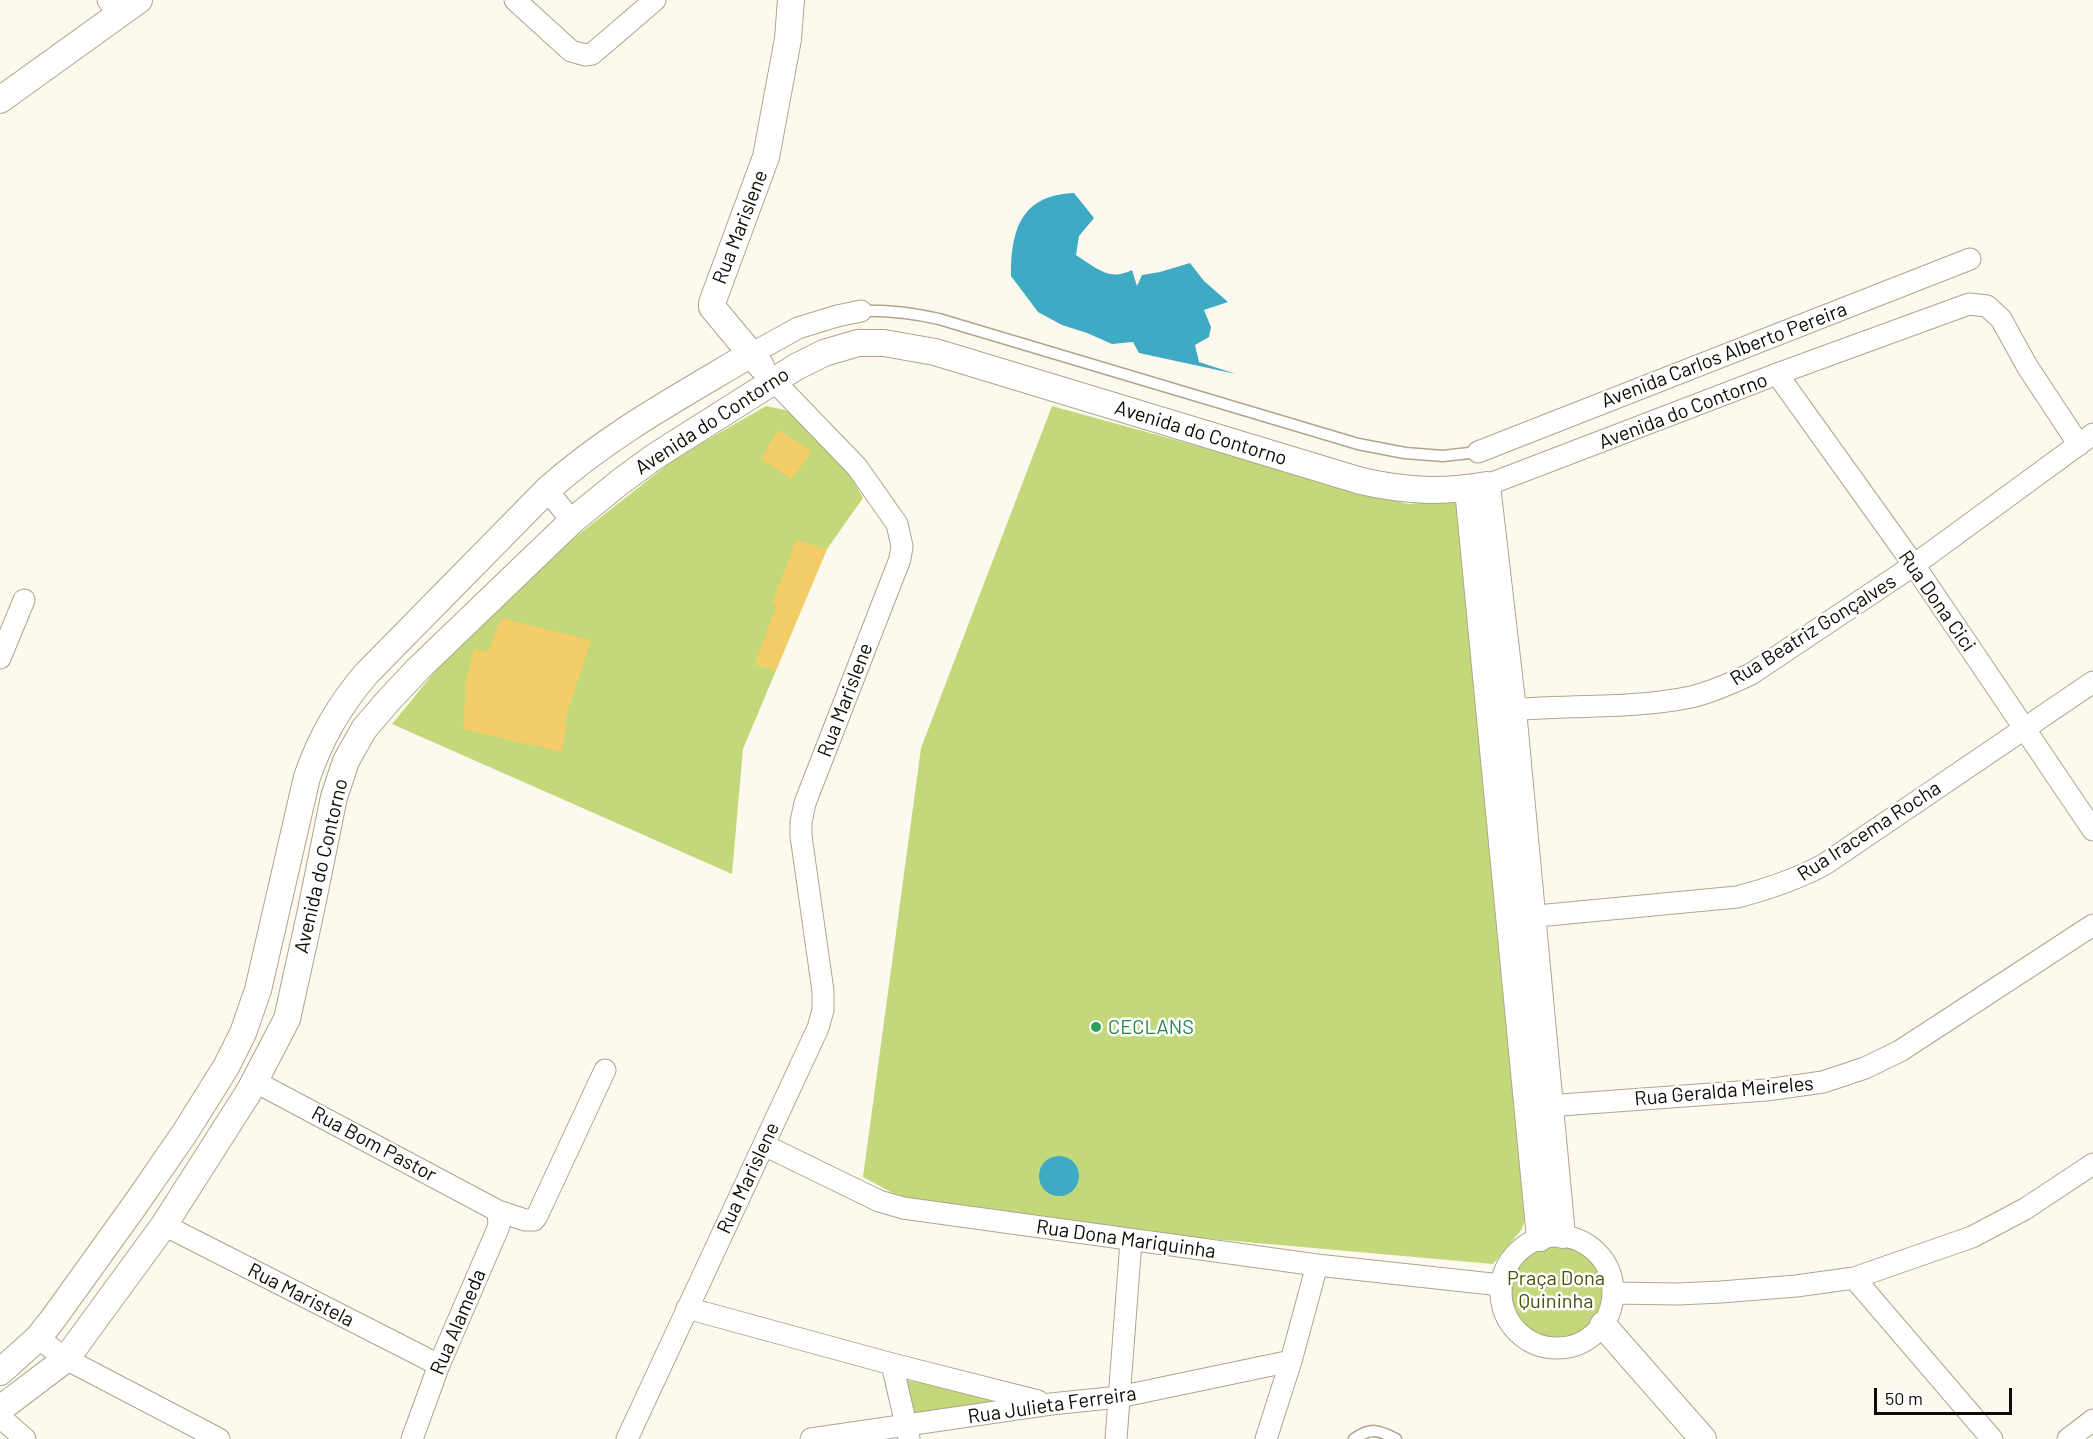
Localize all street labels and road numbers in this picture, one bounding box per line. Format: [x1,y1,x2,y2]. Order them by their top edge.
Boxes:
street label: Rua Marislene [707,167,773,287]
street label: Avenida Carlos Alberto Pereira [1598,297,1850,413]
street label: Avenida do Contorno [631,362,793,480]
street label: Avenida do Contorno [1595,368,1771,454]
street label: Avenida do Contorno [1112,395,1290,471]
street label: Rua Dona Cici [1893,546,1981,656]
street label: Rua Beatriz Gonçalves [1726,569,1900,691]
street label: Rua Marislene [812,640,878,760]
street label: Avenida do Contorno [289,776,353,956]
street label: Rua Iracema Rocha [1793,776,1945,886]
street label: Rua Geralda Meireles [1633,1071,1815,1111]
street label: Rua Bom Pastor [307,1101,441,1187]
street label: Rua Marislene [712,1118,784,1238]
street label: Rua Dona Mariquinha [1035,1215,1217,1263]
street label: Rua Maristela [244,1258,358,1332]
street label: Rua Alameda [425,1266,491,1378]
street label: Rua Julieta Ferreira [966,1381,1138,1429]

